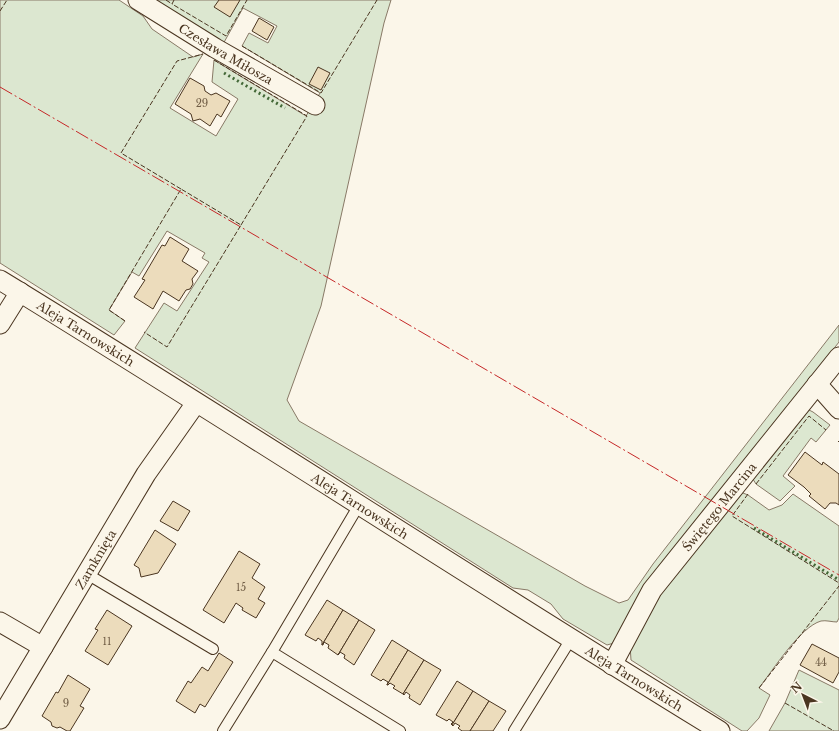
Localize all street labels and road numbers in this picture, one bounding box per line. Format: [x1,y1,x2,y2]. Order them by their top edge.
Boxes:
street label: Czesława Miłosza [176,20,276,87]
street label: Aleja Tarnowskich [34,297,137,369]
street label: Świętego Marcina [678,459,759,554]
street label: Aleja Tarnowskich [308,469,411,542]
street label: Zamknięta [72,526,119,592]
street label: Aleja Tarnowskich [582,642,686,714]

